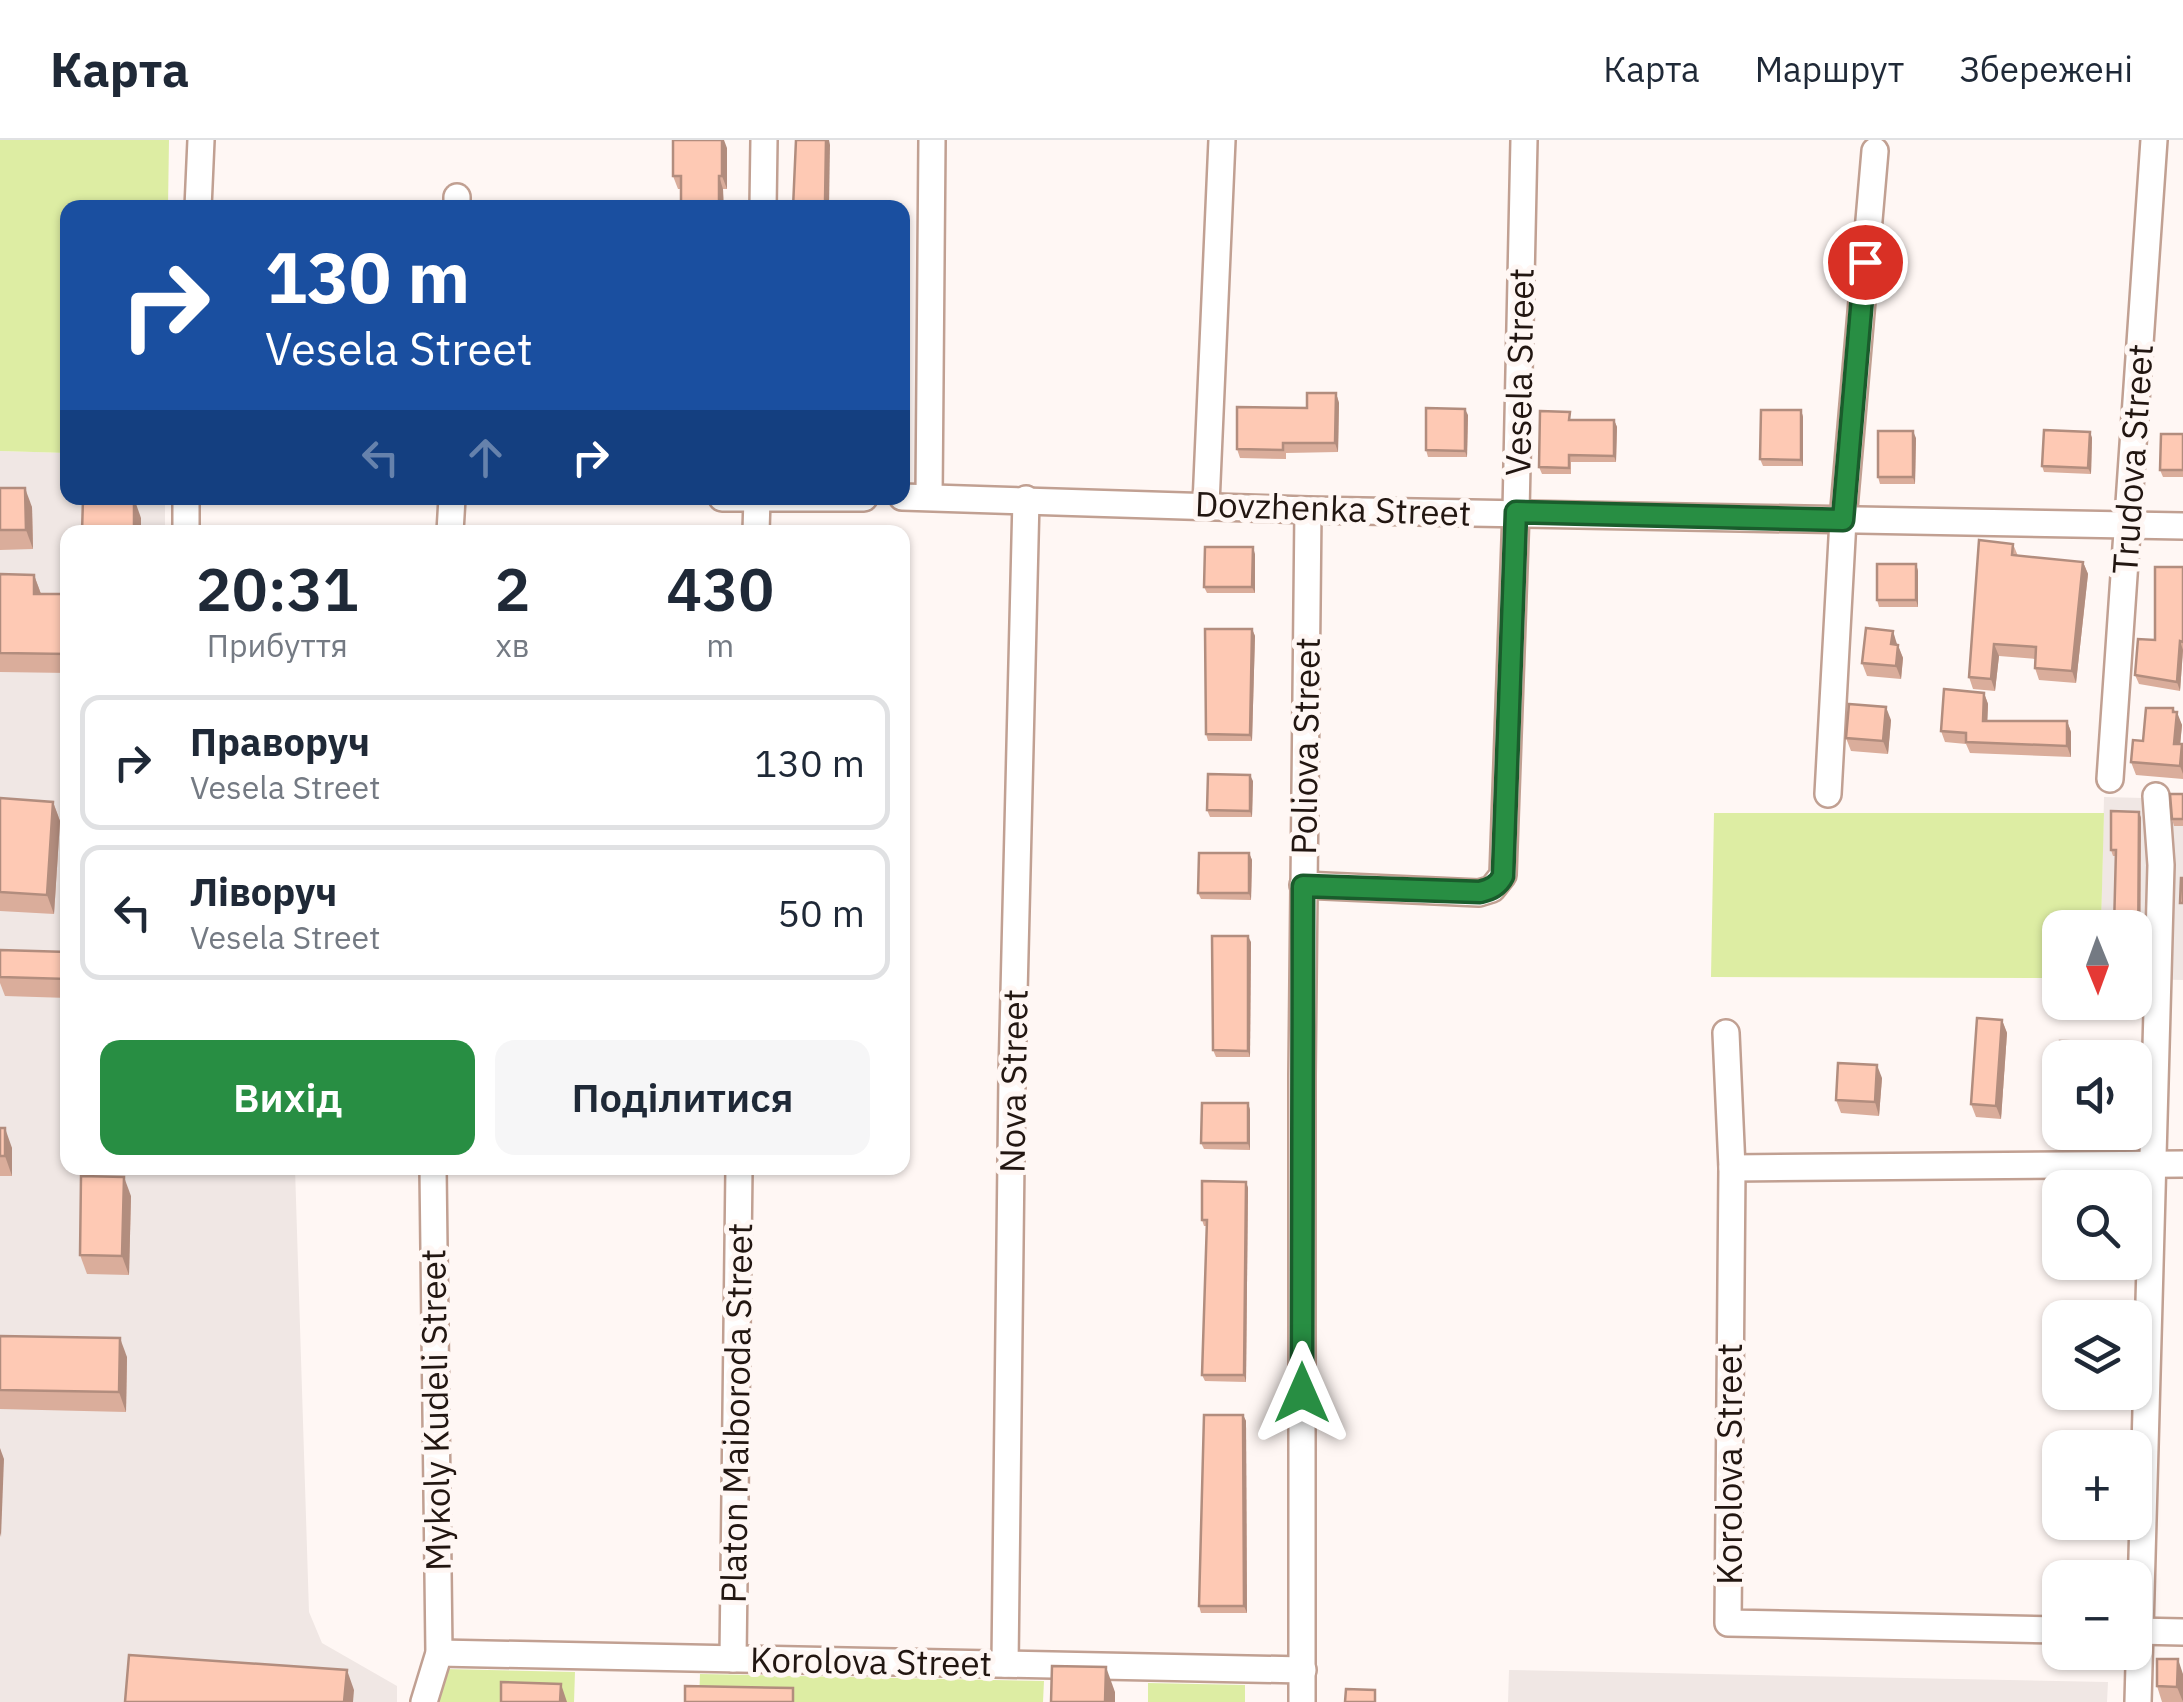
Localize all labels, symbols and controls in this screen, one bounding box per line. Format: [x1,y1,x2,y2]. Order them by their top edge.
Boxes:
text: Карта [50,38,189,100]
text: Карта [1603,46,1700,92]
text: Маршрут [1755,46,1904,92]
text: Збережені [1959,46,2133,92]
pin [1823,220,1908,305]
text: 130 m [265,231,470,322]
icon: arrive [1838,235,1893,290]
icon: right [100,240,230,370]
street label: Vesela Street [1494,268,1544,476]
text: Vesela Street [265,319,533,377]
street label: Trudova Street [2101,342,2163,576]
icon: left [353,430,408,485]
icon: ahead [458,430,513,485]
icon: right [563,430,618,485]
street label: Dovzhenka Street [1194,480,1472,536]
text: 20:31 [196,549,359,628]
text: 2 [495,549,531,628]
text: 430 [666,549,774,628]
text: Прибуття [207,624,348,666]
text: хв [496,624,530,666]
text: m [706,624,734,666]
street label: Poliova Street [1280,637,1330,855]
text: Праворуч [190,717,370,766]
icon: right [105,735,160,790]
text: 130 m [754,738,865,787]
text: Vesela Street [190,766,380,808]
text: Ліворуч [190,867,337,916]
icon: left [105,885,160,940]
text: 50 m [777,888,865,937]
north arrow [2042,910,2152,1020]
map controls [2042,910,2152,1670]
text: Vesela Street [190,916,380,958]
street label: Nova Street [988,989,1038,1173]
button: Вихід [100,1040,475,1155]
button: Поділитися [495,1040,870,1155]
button: sound [2042,1040,2152,1150]
button: search [2042,1170,2152,1280]
street label: Platon Maiboroda Street [710,1222,762,1604]
street label: Mykoly Kudeli Street [409,1249,461,1571]
button: layers [2042,1300,2152,1410]
position arrow [1250,1341,1354,1445]
street label: Korolova Street [1706,1343,1752,1585]
button: + [2042,1430,2152,1540]
button: − [2042,1560,2152,1670]
street label: Korolova Street [750,1636,992,1686]

